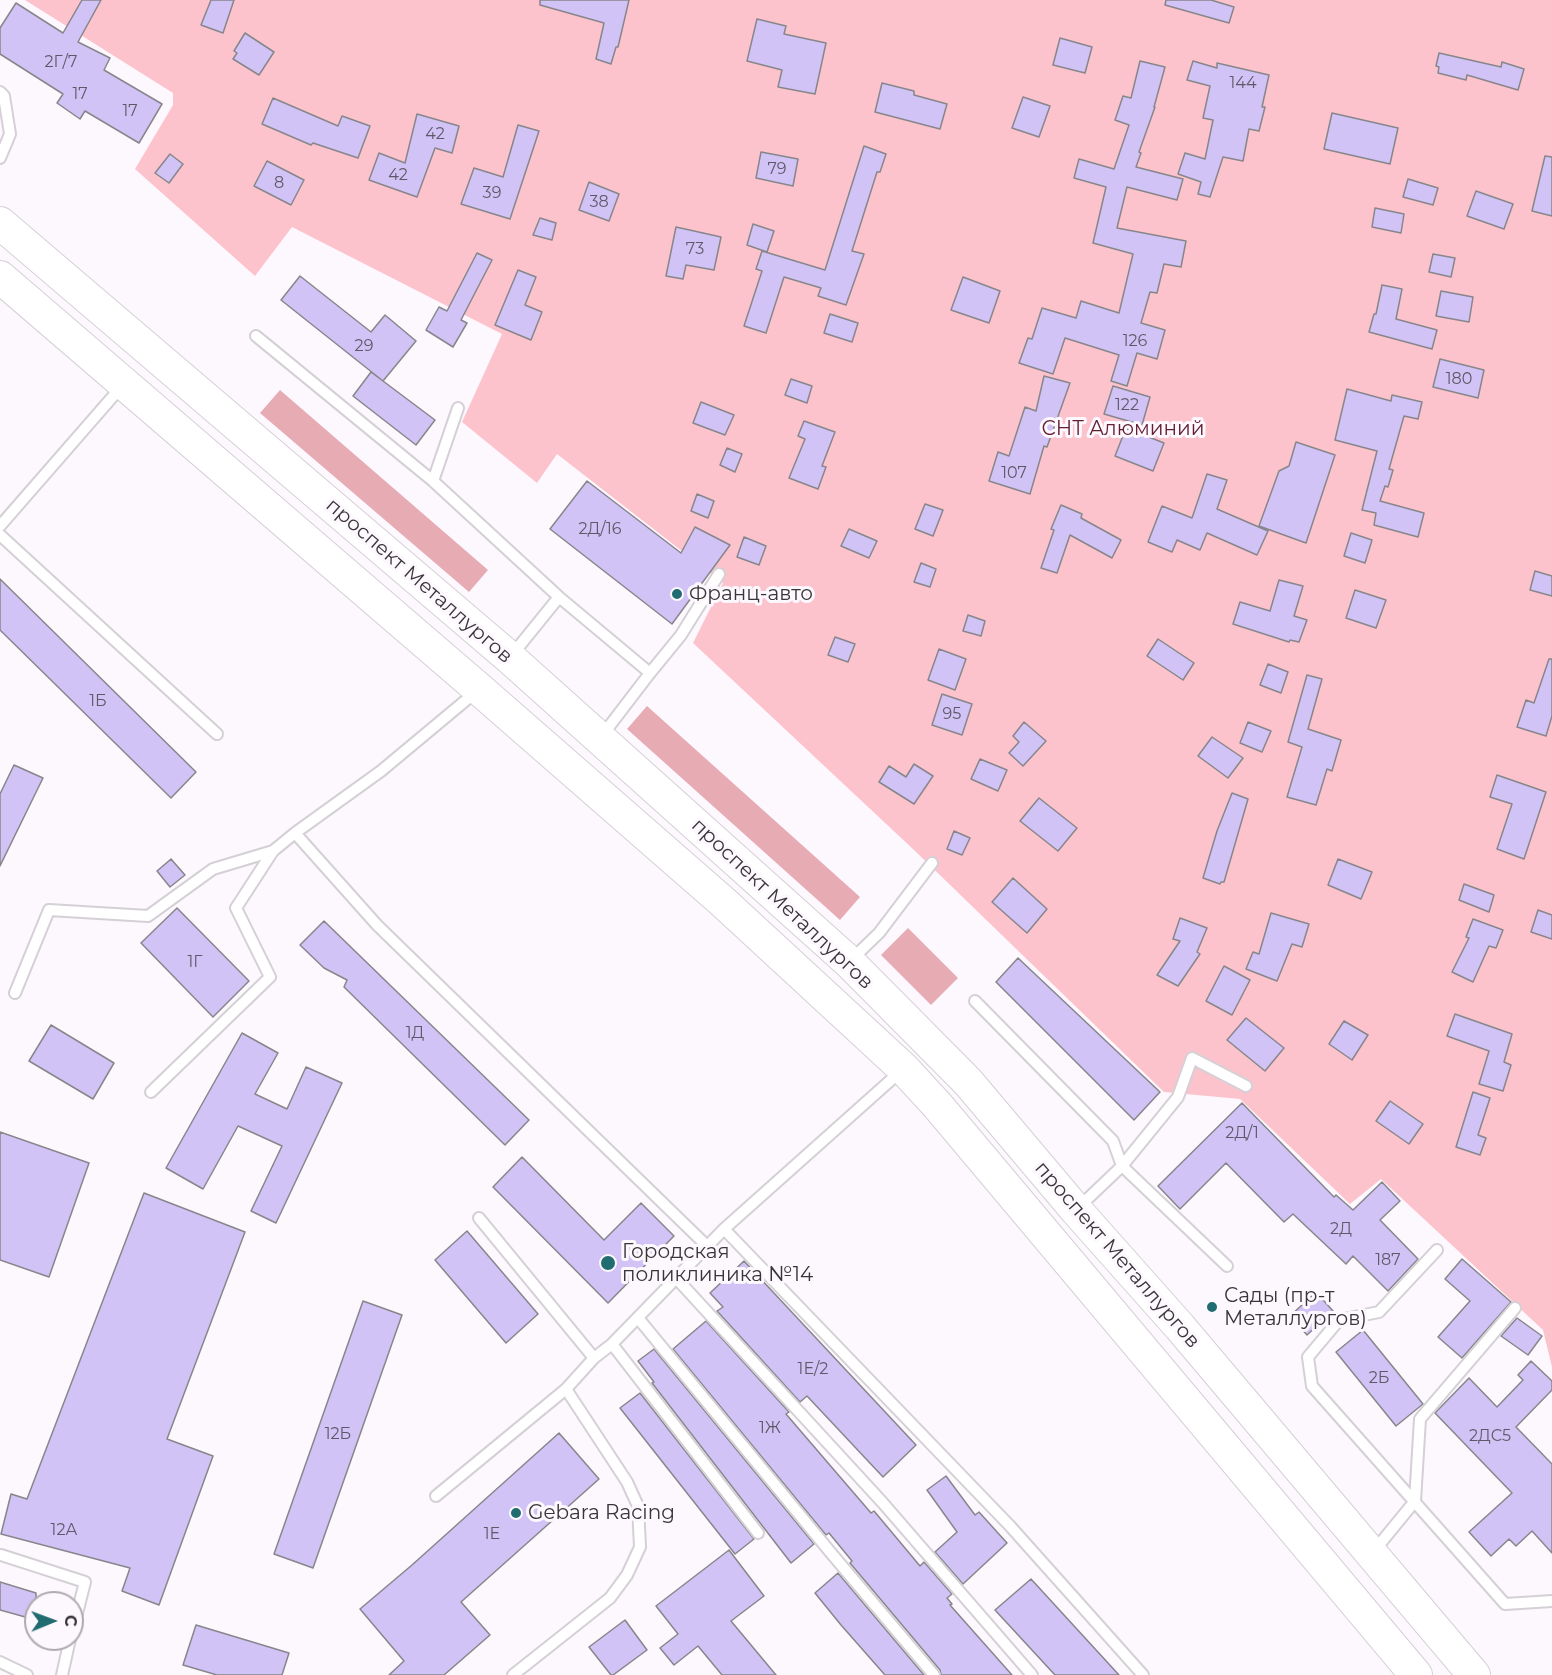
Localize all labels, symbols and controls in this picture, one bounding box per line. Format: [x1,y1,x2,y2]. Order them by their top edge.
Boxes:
house number: 2Г/7 [45,52,77,72]
house number: 144 [1230,73,1256,93]
house number: 17 [72,84,88,104]
house number: 17 [122,101,138,121]
house number: 42 [425,124,445,144]
house number: 79 [767,159,787,179]
house number: 42 [388,165,408,185]
house number: 8 [274,173,284,193]
house number: 39 [483,183,501,203]
house number: 38 [589,192,609,212]
house number: 73 [686,239,704,259]
house number: 126 [1123,331,1147,351]
house number: 29 [355,336,373,356]
house number: 180 [1446,369,1472,389]
house number: 122 [1115,395,1139,415]
park label: СНТ Алюминий [1041,417,1205,441]
house number: 107 [1001,463,1027,483]
street label: проспект Металлургов [321,493,517,669]
house number: 2Д/16 [578,519,622,539]
place label: Франц-авто [689,582,813,606]
marker: Франц-авто [670,587,684,601]
house number: 1Б [89,691,107,711]
house number: 95 [943,704,961,724]
street label: проспект Металлургов [686,814,878,994]
house number: 1Г [188,952,202,972]
house number: 1Д [406,1023,424,1043]
house number: 2Д/1 [1225,1123,1259,1143]
street label: проспект Металлургов [1029,1157,1205,1353]
house number: 2Д [1330,1219,1352,1239]
place label: Городская поликлиника №14 [622,1240,813,1287]
house number: 187 [1375,1250,1401,1270]
marker: Городская поликлиника №14 [599,1254,617,1272]
place label: Сады (пр-т Металлургов) [1224,1284,1367,1331]
marker: Сады (пр-т Металлургов) [1205,1300,1219,1314]
house number: 1Е/2 [798,1359,828,1379]
house number: 2Б [1369,1368,1389,1388]
house number: 1Ж [759,1418,781,1438]
house number: 12Б [325,1424,351,1444]
house number: 2ДС5 [1469,1426,1511,1446]
place label: Gebara Racing [528,1501,675,1525]
marker: Gebara Racing [509,1506,523,1520]
house number: 12А [51,1520,77,1540]
house number: 1Е [484,1524,500,1544]
north arrow [24,1591,84,1651]
text: С [61,1615,80,1627]

